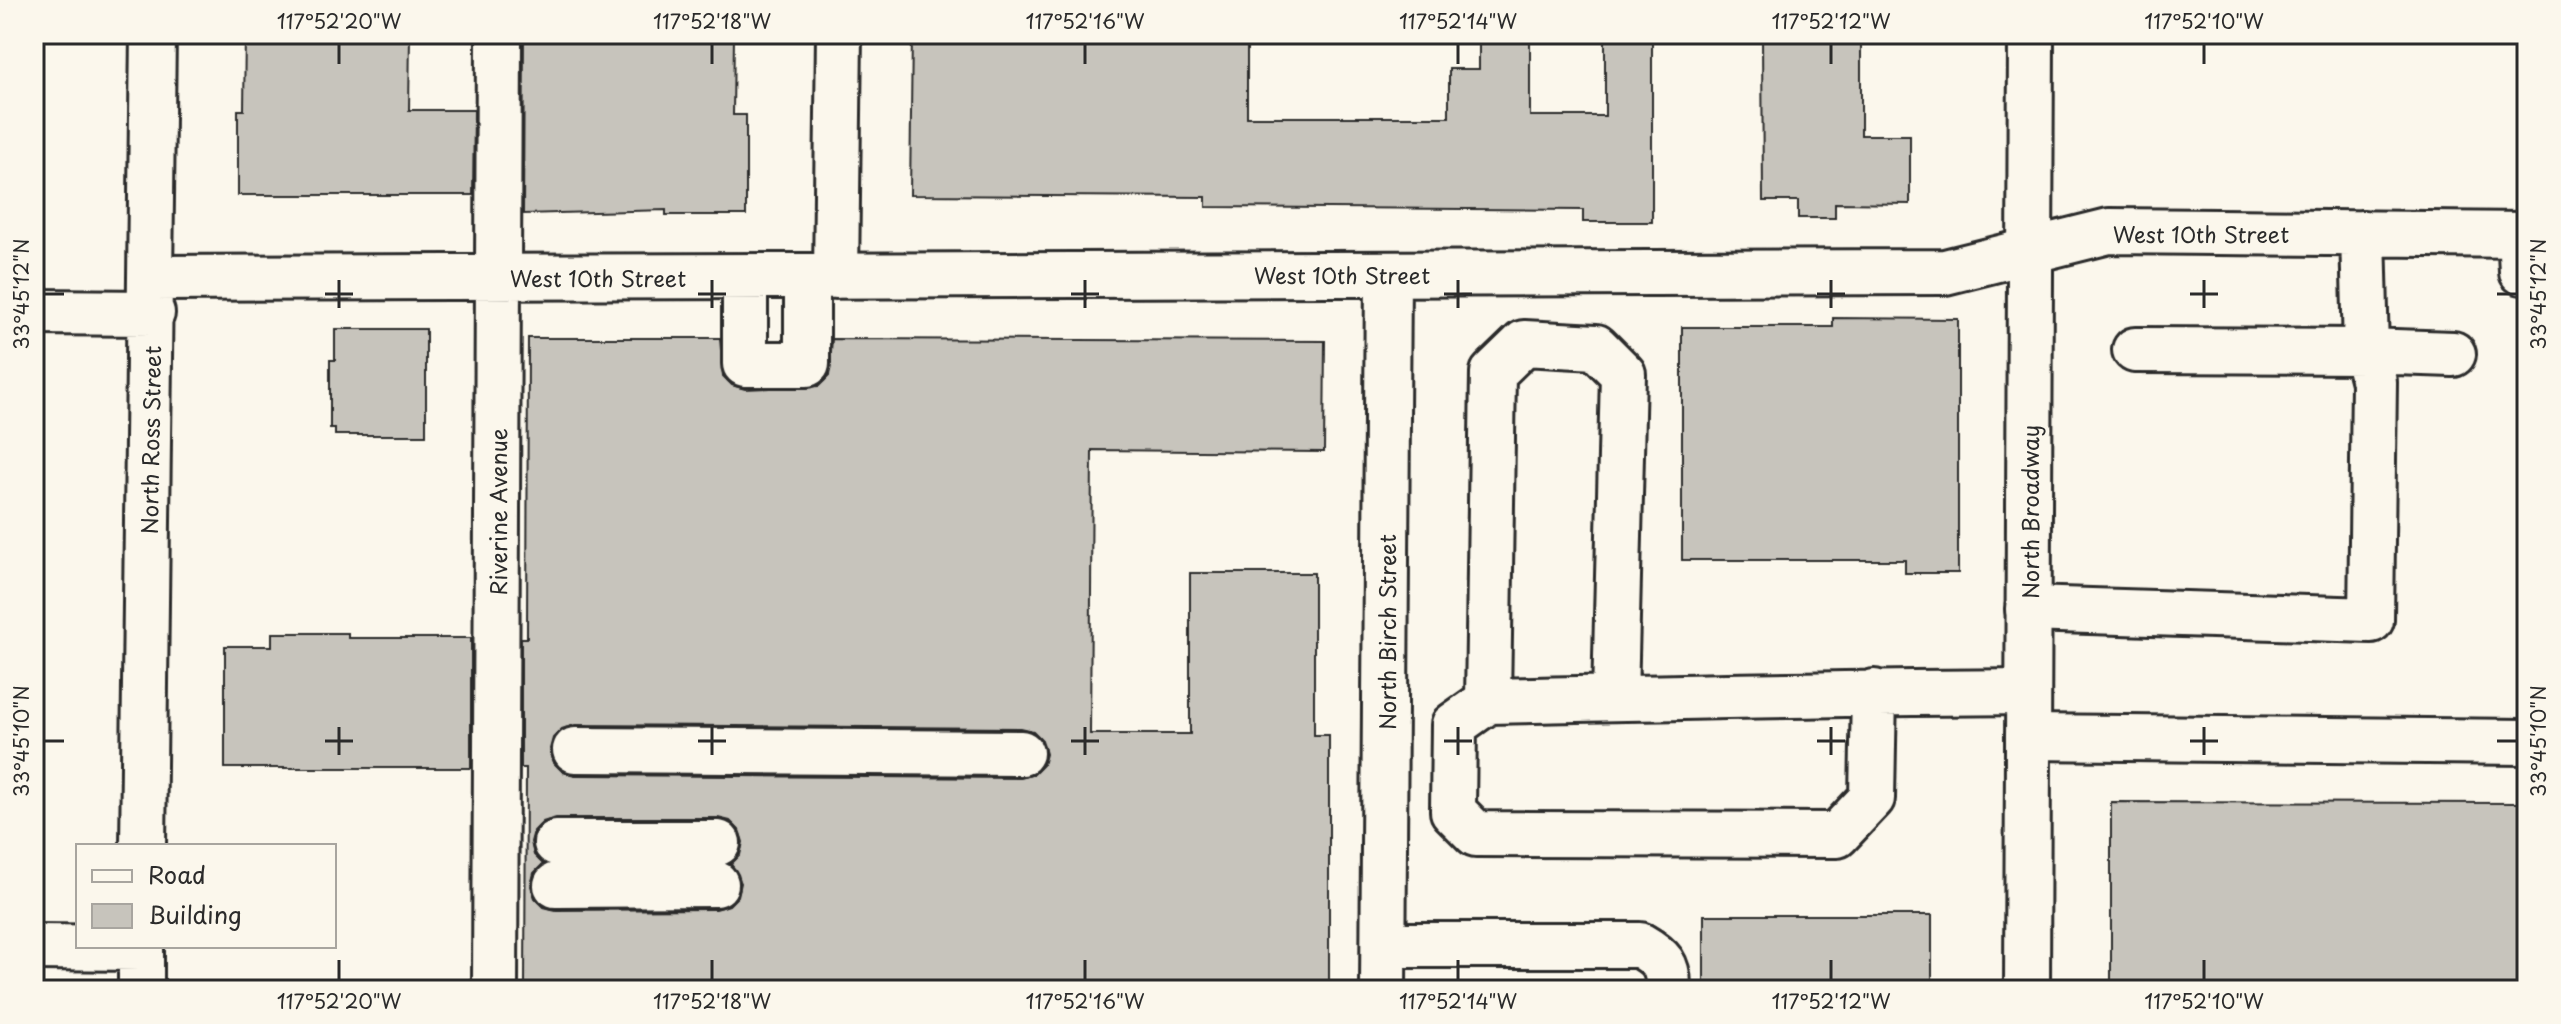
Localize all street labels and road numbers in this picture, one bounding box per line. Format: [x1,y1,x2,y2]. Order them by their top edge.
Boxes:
street label: West 10th Street [2113,217,2289,250]
street label: West 10th Street [1254,258,1430,291]
street label: West 10th Street [510,261,686,294]
street label: North Ross Street [132,345,168,535]
street label: North Broadway [2013,425,2046,599]
street label: Riverine Avenue [481,428,514,596]
street label: North Birch Street [1370,534,1403,730]

